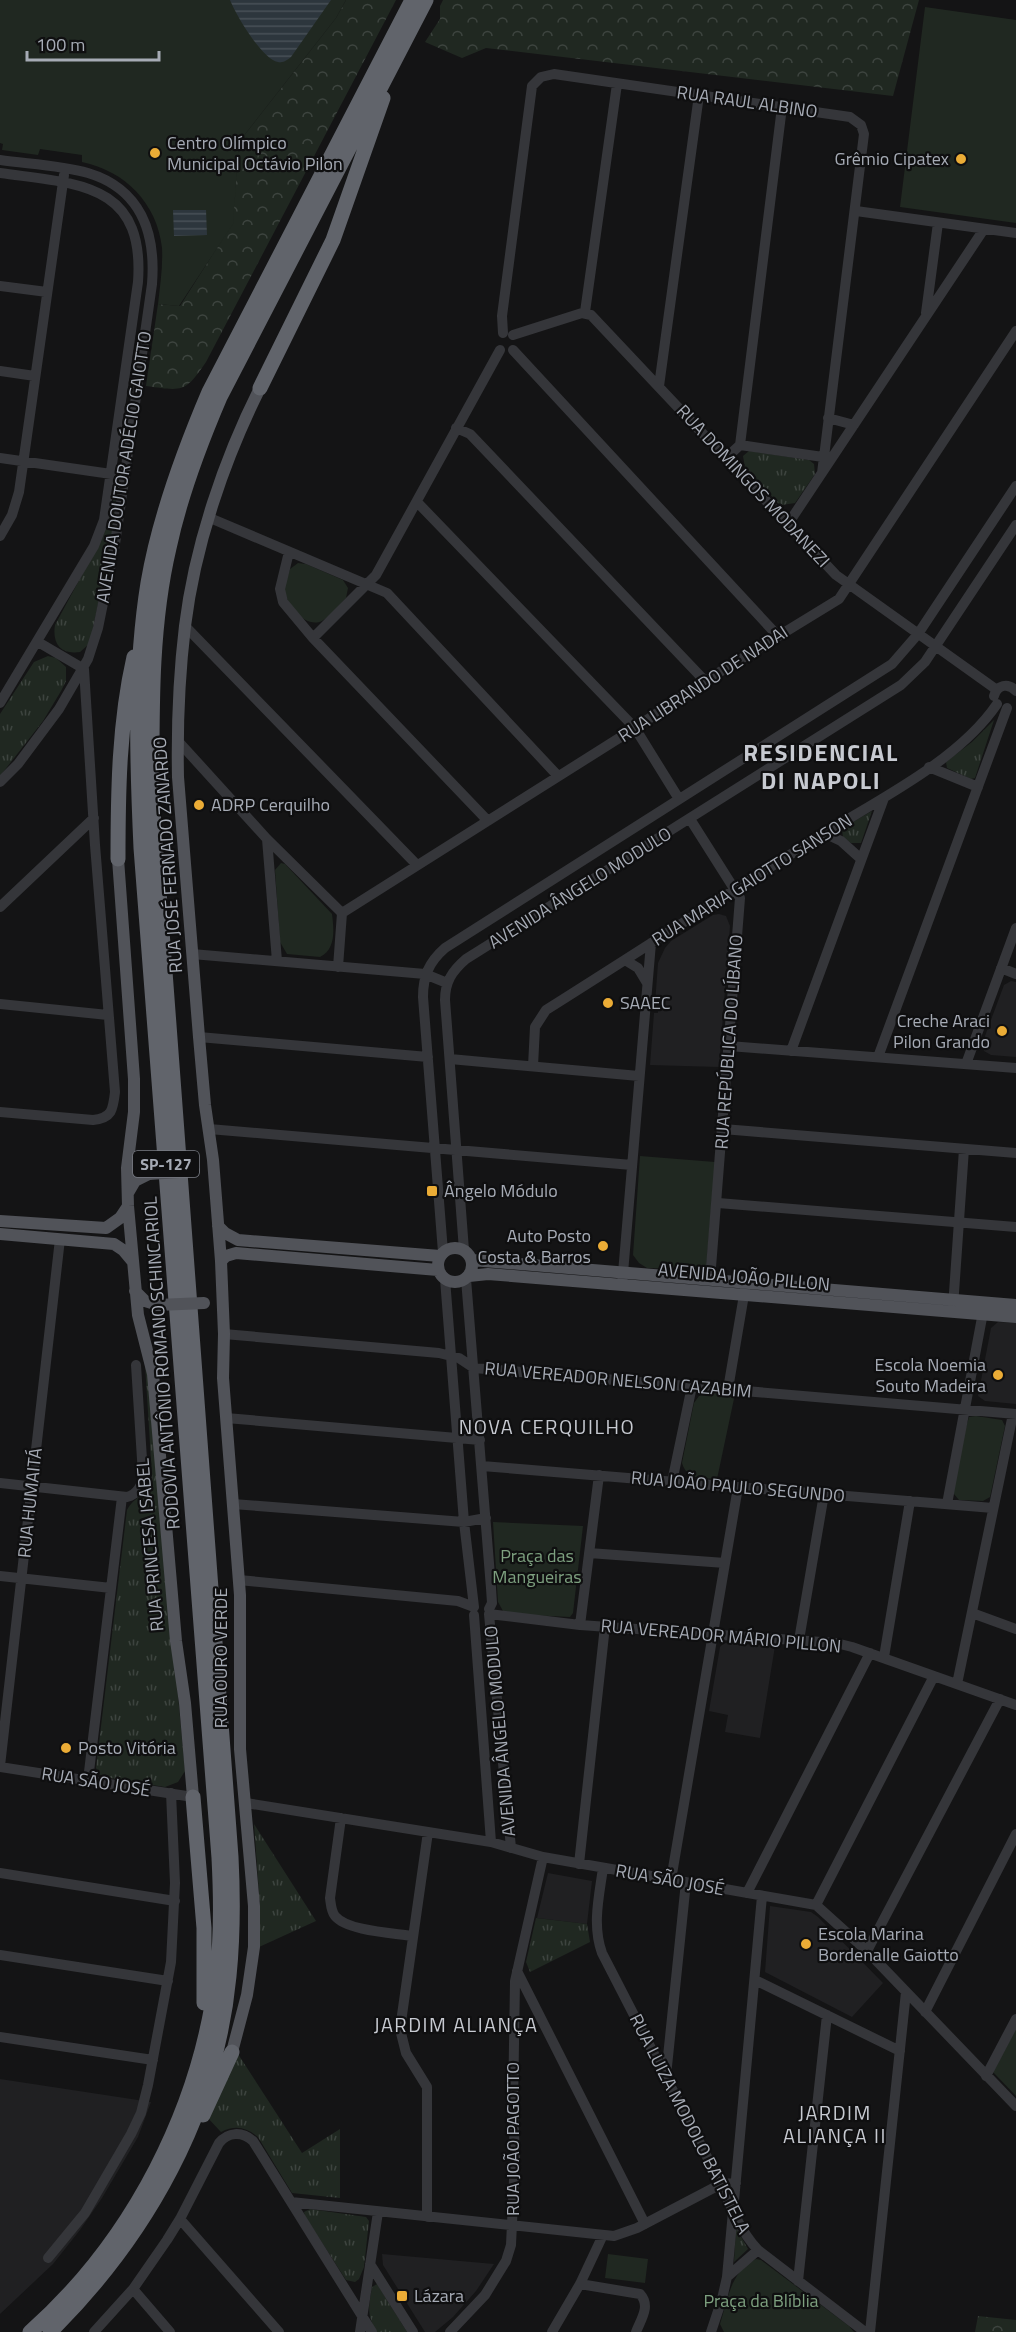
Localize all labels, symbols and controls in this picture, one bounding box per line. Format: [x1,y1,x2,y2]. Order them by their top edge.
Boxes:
scale bar [27,24,159,62]
text: 100 m [36,31,85,58]
street label: RUA RAUL ALBINO [675,78,819,125]
place label: Centro Olímpico Municipal Octávio Pilon [167,129,343,177]
place label: Grêmio Cipatex [835,145,949,172]
marker: Centro Olímpico Municipal Octávio Pilon [148,146,162,160]
marker: Grêmio Cipatex [954,152,968,166]
street label: AVENIDA DOUTOR ADÉCIO GAIOTTO [89,329,158,605]
street label: RUA DOMINGOS MODANEZI [670,398,836,573]
street label: RUA LIBRANDO DE NADAI [613,618,793,749]
district label: RESIDENCIAL DI NAPOLI [743,734,899,798]
street label: RUA JOSÉ FERNADO ZANARDO [146,736,189,974]
place label: ADRP Cerquilho [211,791,330,818]
marker: ADRP Cerquilho [192,798,206,812]
street label: RUA MARIA GAIOTTO SANSON [646,807,857,952]
street label: AVENIDA ÂNGELO MODULO [483,820,677,955]
street label: RUA REPÚBLICA DO LÍBANO [708,934,749,1150]
place label: SAAEC [620,989,671,1016]
marker: SAAEC [601,996,615,1010]
place label: Creche Araci Pilon Grando [893,1007,990,1055]
marker: Creche Araci Pilon Grando [995,1024,1009,1038]
road number: SP-127 [133,1151,199,1177]
place label: Ângelo Módulo [444,1177,558,1204]
marker: Ângelo Módulo [425,1184,439,1198]
street label: RODOVIA ANTÔNIO ROMANO SCHINCARIOL [136,1195,187,1530]
place label: Auto Posto Costa & Barros [478,1222,591,1270]
marker: Auto Posto Costa & Barros [596,1239,610,1253]
street label: AVENIDA JOÃO PILLON [657,1256,831,1297]
place label: Escola Noemia Souto Madeira [875,1351,986,1399]
street label: RUA VEREADOR NELSON CAZABIM [483,1354,753,1405]
marker: Escola Noemia Souto Madeira [991,1368,1005,1382]
district label: NOVA CERQUILHO [459,1411,635,1442]
street label: RUA HUMAITÁ [10,1446,49,1559]
street label: RUA PRINCESA ISABEL [128,1457,171,1633]
street label: RUA JOÃO PAULO SEGUNDO [630,1464,846,1509]
park label: Praça das Mangueiras [492,1542,582,1590]
street label: RUA OURO VERDE [207,1588,234,1728]
street label: RUA VEREADOR MÁRIO PILLON [600,1612,842,1659]
street label: AVENIDA ÂNGELO MODULO [477,1624,522,1838]
place label: Posto Vitória [78,1734,176,1761]
marker: Posto Vitória [59,1741,73,1755]
street label: RUA SÃO JOSÉ [40,1760,153,1803]
street label: RUA SÃO JOSÉ [614,1857,727,1902]
place label: Escola Marina Bordenalle Gaiotto [818,1920,959,1968]
marker: Escola Marina Bordenalle Gaiotto [799,1937,813,1951]
district label: JARDIM ALIANÇA [374,2009,538,2040]
street label: RUA LUIZA MODOLO BATISTELA [623,2009,758,2239]
street label: RUA JOÃO PAGOTTO [499,2062,526,2216]
district label: JARDIM ALIANÇA II [783,2097,887,2151]
place label: Lázara [414,2282,464,2309]
park label: Praça da Blíblia [703,2287,819,2314]
marker: Lázara [395,2289,409,2303]

